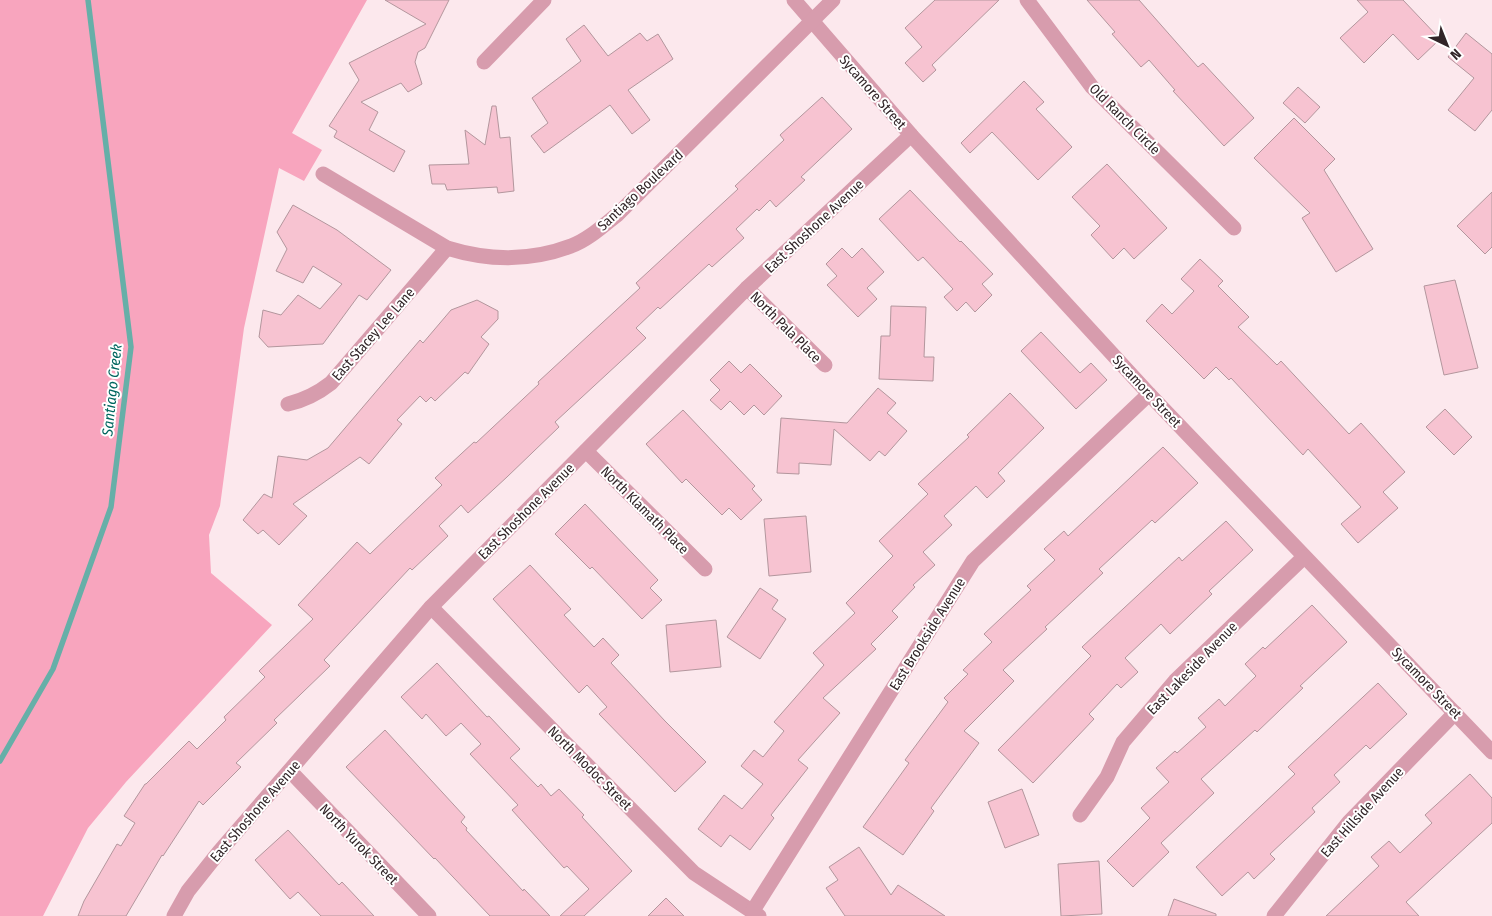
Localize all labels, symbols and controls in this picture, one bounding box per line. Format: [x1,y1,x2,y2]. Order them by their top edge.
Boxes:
north arrow [1422,20,1472,70]
text: N [1447,45,1464,63]
street label: Sycamore Street [836,52,910,133]
street label: Old Ranch Circle [1086,80,1164,158]
street label: Santiago Boulevard [594,146,687,234]
street label: East Shoshone Avenue [761,176,867,277]
street label: East Stacey Lee Lane [328,284,418,384]
street label: North Pala Place [747,288,825,366]
water label: Santiago Creek [98,343,126,438]
street label: Sycamore Street [1109,352,1185,431]
street label: East Shoshone Avenue [475,460,578,563]
street label: North Klamath Place [597,463,692,558]
street label: East Brookside Avenue [886,575,969,694]
street label: East Lakeside Avenue [1144,618,1241,718]
street label: Sycamore Street [1388,644,1465,723]
street label: North Modoc Street [544,723,636,814]
street label: East Shoshone Avenue [207,757,304,866]
street label: East Hillside Avenue [1317,764,1407,861]
street label: North Yurok Street [316,800,402,889]

